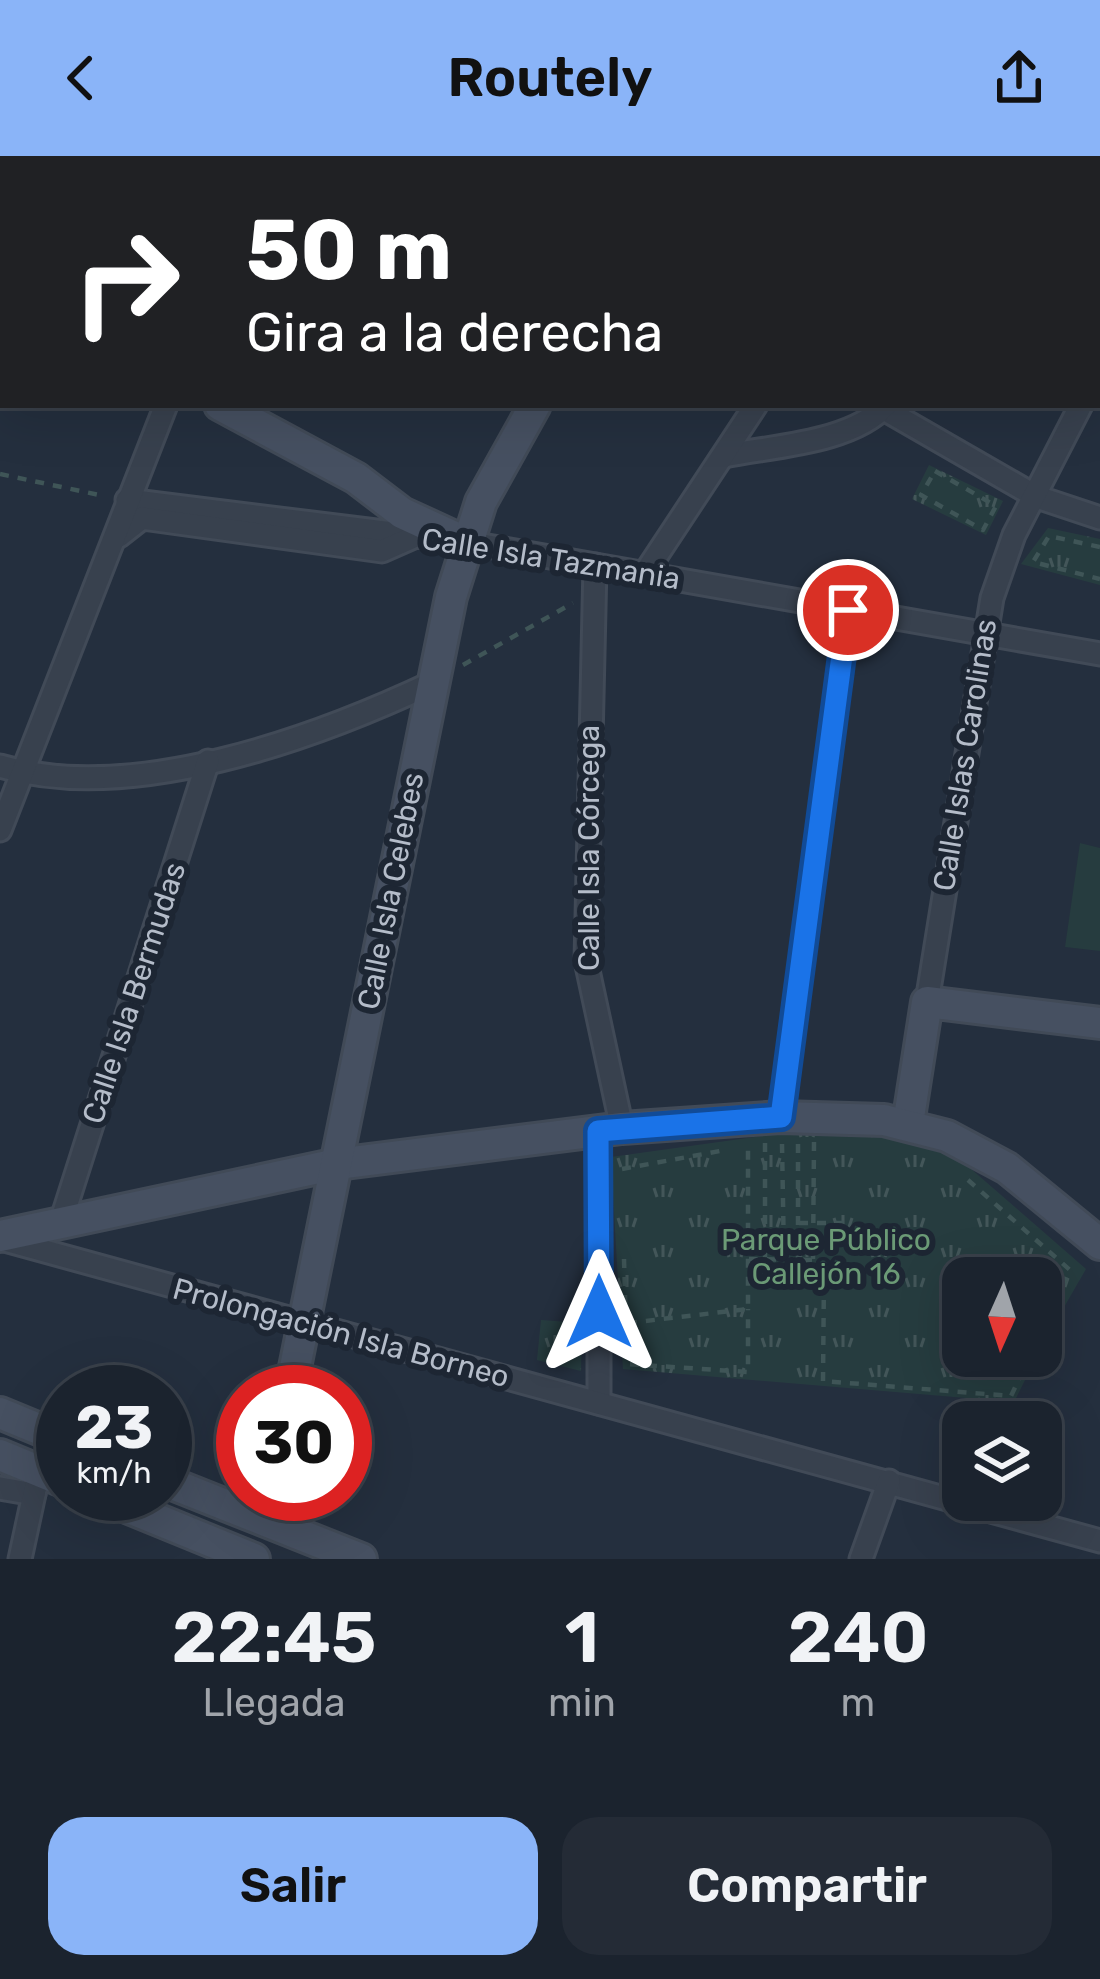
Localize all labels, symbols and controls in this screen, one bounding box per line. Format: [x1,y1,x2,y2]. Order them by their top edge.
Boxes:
icon: back [48,45,114,111]
icon: share [986,45,1052,111]
text: Routely [447,46,653,110]
text: 50 m [246,200,452,300]
icon: right [48,204,204,360]
text: Gira a la derecha [246,301,663,365]
street label: Calle Isla Tazmania [419,521,683,597]
pin [797,559,899,661]
icon: arrive [815,577,881,643]
street label: Calle Islas Carolinas [926,617,1004,893]
street label: Calle Isla Córcega [571,725,607,971]
street label: Calle Isla Celebes [350,769,432,1013]
street label: Calle Isla Bermudas [75,858,193,1128]
park label: Parque Público Callejón 16 [721,1222,931,1292]
position arrow [536,1249,662,1375]
north arrow [942,1257,1062,1377]
map controls [942,1257,1062,1521]
street label: Prolongación Isla Borneo [169,1271,513,1395]
speed limit sign: 30 [216,1365,372,1521]
text: 23 [75,1392,153,1463]
button: layers [942,1401,1062,1521]
text: km/h [77,1455,151,1491]
text: 22:45 [171,1595,377,1680]
text: 1 [565,1595,599,1680]
text: 240 [787,1595,929,1680]
text: Llegada [203,1680,345,1726]
text: min [548,1680,616,1726]
text: m [841,1680,875,1726]
button: Salir [48,1817,538,1955]
button: Compartir [562,1817,1052,1955]

